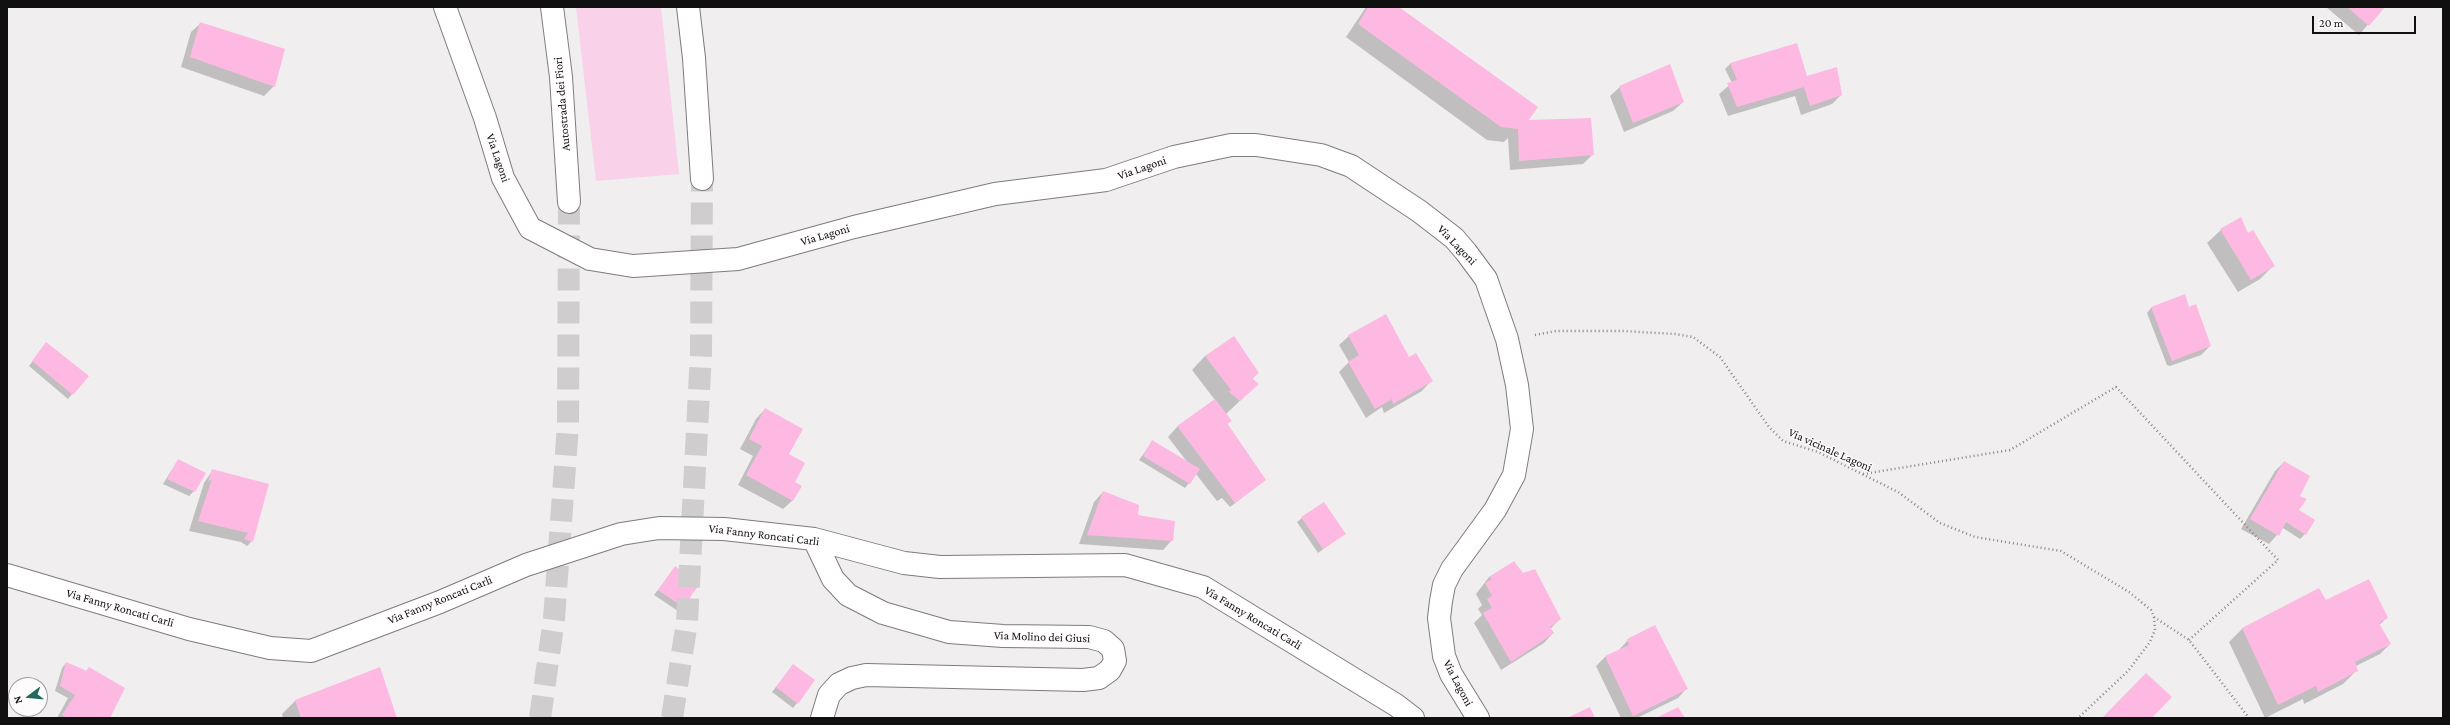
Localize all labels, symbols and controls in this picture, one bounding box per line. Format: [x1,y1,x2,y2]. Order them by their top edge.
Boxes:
scale bar [2314,8,2418,34]
text: 20 m [2319,16,2343,30]
street label: Autostrada dei Fiori [551,56,573,152]
street label: Via Lagoni [483,132,513,184]
street label: Via Lagoni [1116,153,1168,183]
street label: Via Lagoni [799,221,851,249]
street label: Via Lagoni [1434,222,1480,268]
street label: Via vicinale Lagoni [1786,425,1874,475]
street label: Via Fanny Roncati Carli [708,521,820,549]
street label: Via Fanny Roncati Carli [386,572,494,628]
street label: Via Fanny Roncati Carli [1202,583,1304,653]
street label: Via Fanny Roncati Carli [65,586,175,630]
street label: Via Molino dei Giusi [994,628,1090,646]
street label: Via Lagoni [1440,657,1476,709]
north arrow [8,677,48,717]
text: N [11,695,24,705]

